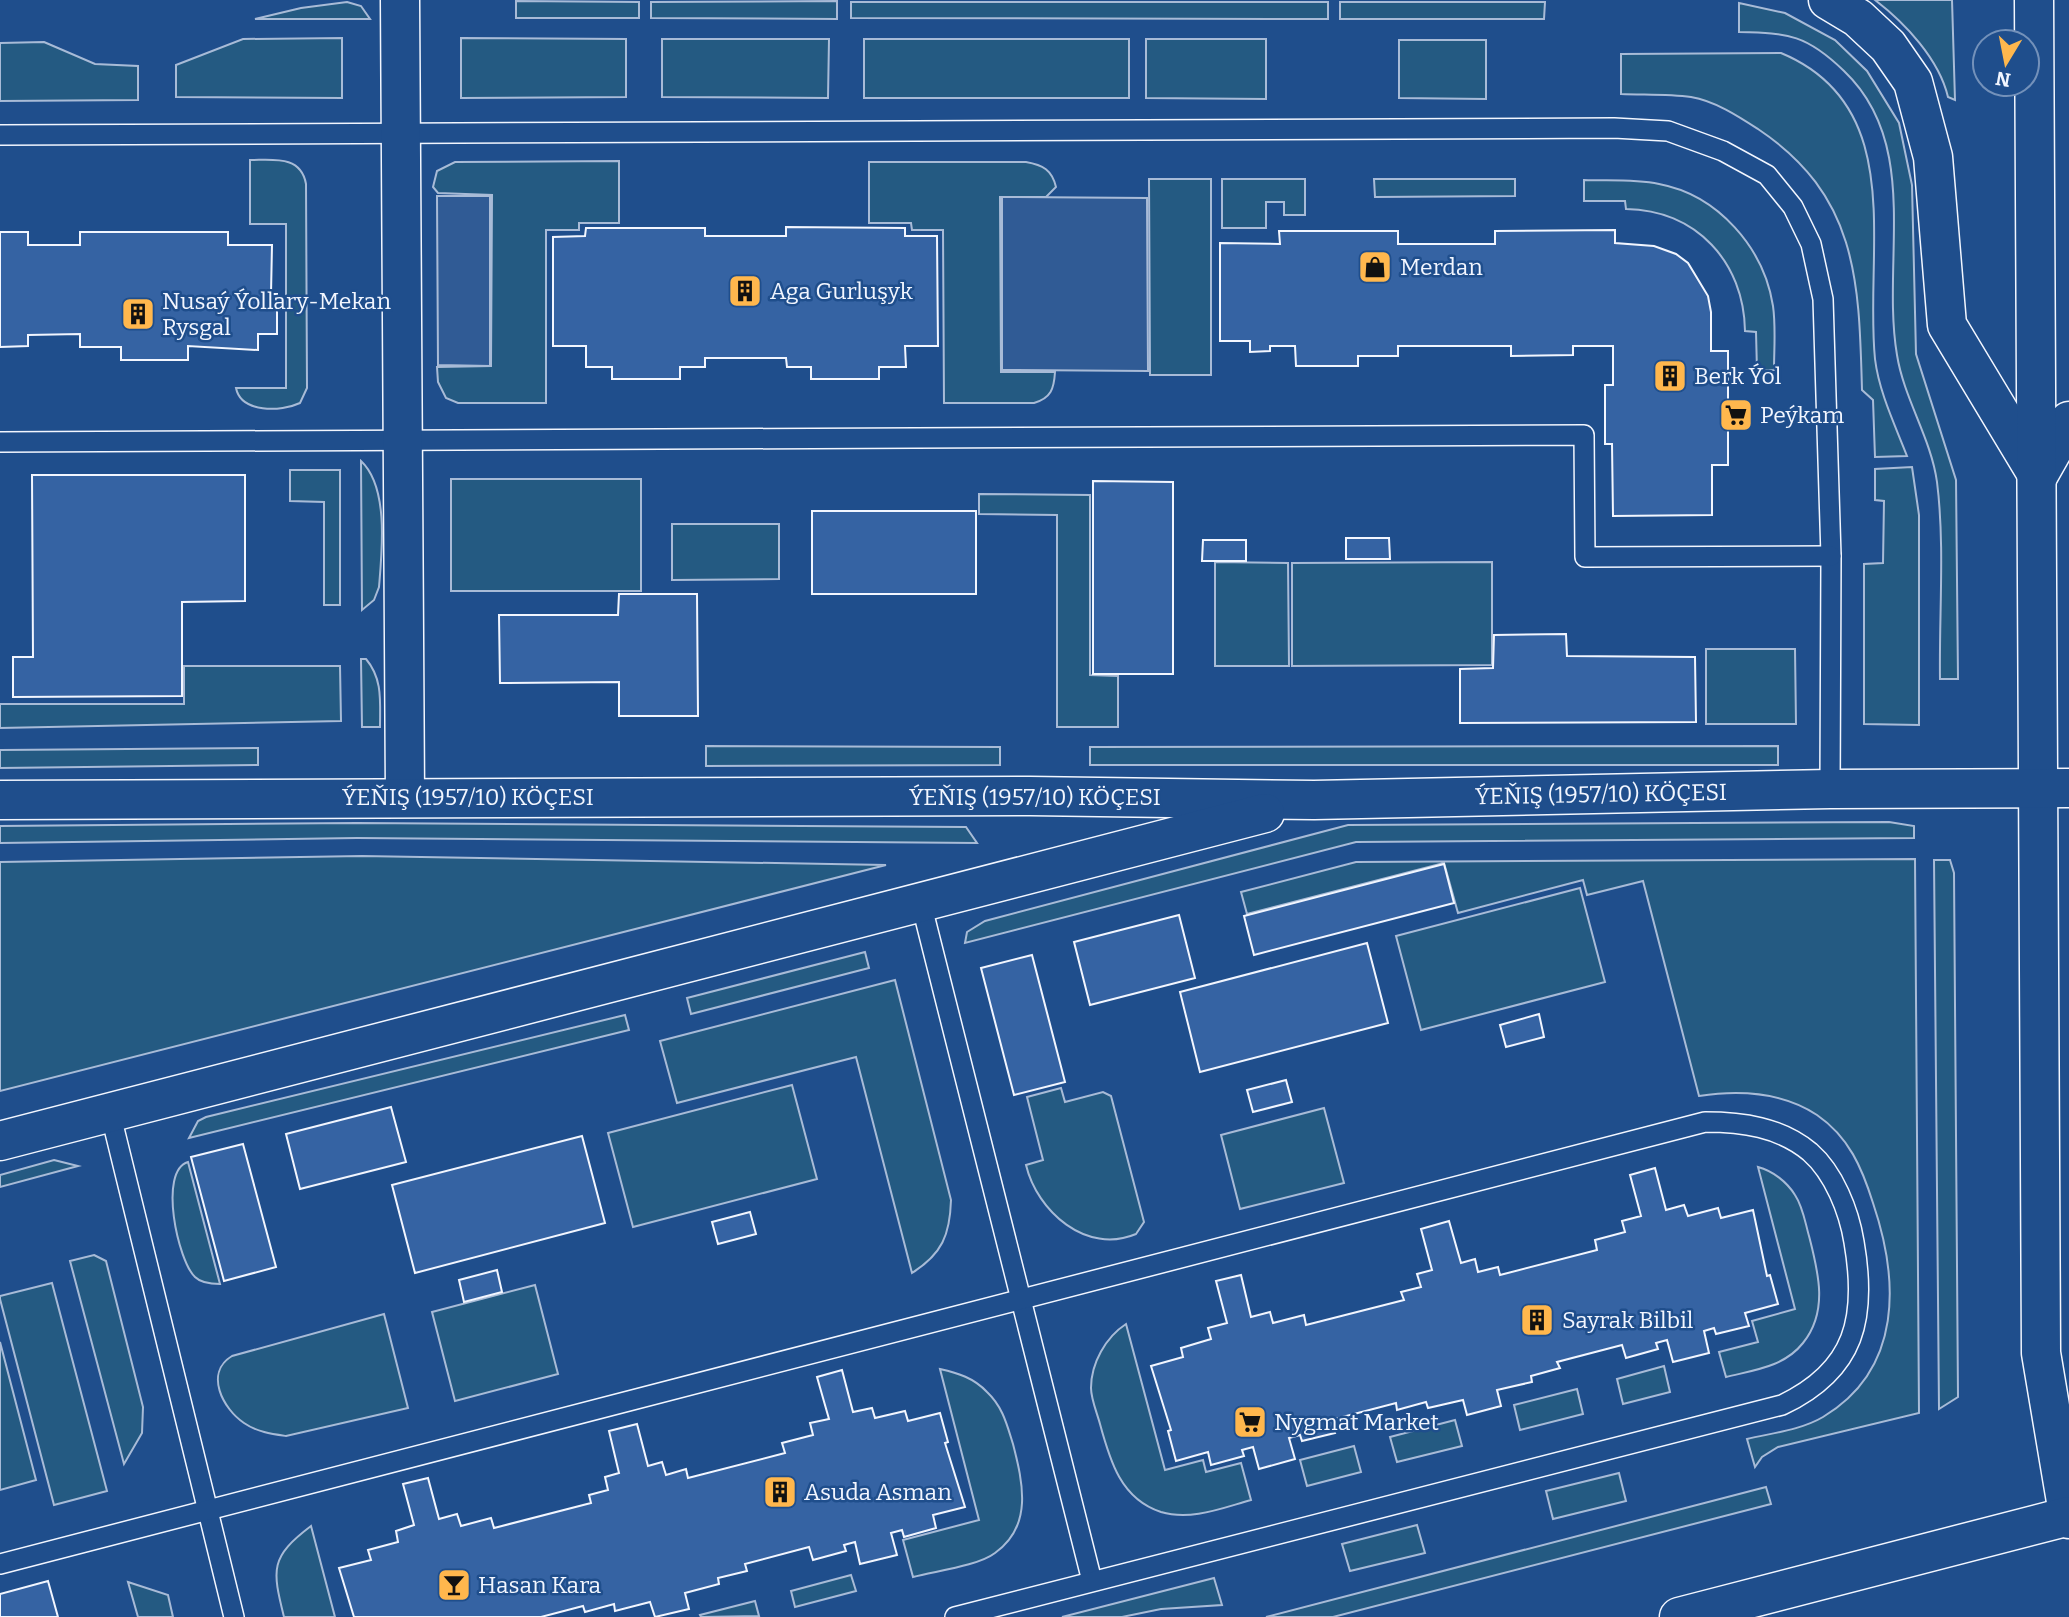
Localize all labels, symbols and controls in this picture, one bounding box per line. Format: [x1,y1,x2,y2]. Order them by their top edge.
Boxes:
north arrow [1971,28,2041,98]
text: N [1994,67,2012,92]
shop icon: Merdan [1356,248,1394,286]
place label: Merdan [1400,253,1483,281]
building icon: Aga Gurluşyk [726,272,764,310]
place label: Aga Gurluşyk [770,277,913,305]
place label: Nusaý Ýollary-Mekan Rysgal [162,287,391,341]
building icon: Nusaý Ýollary-Mekan Rysgal [119,295,157,333]
building icon: Berk Ýol [1651,357,1689,395]
place label: Berk Ýol [1694,362,1782,390]
supermarket icon: Peýkam [1717,396,1755,434]
place label: Peýkam [1760,401,1844,429]
street label: ÝEŇIŞ (1957/10) KÖÇESI [1475,778,1727,810]
street label: ÝEŇIŞ (1957/10) KÖÇESI [342,783,594,811]
street label: ÝEŇIŞ (1957/10) KÖÇESI [909,783,1161,811]
building icon: Sayrak Bilbil [1518,1301,1556,1339]
place label: Sayrak Bilbil [1562,1306,1694,1334]
supermarket icon: Nygmat Market [1231,1403,1269,1441]
place label: Nygmat Market [1274,1408,1439,1436]
building icon: Asuda Asman [761,1473,799,1511]
place label: Asuda Asman [804,1478,952,1506]
bar icon: Hasan Kara [435,1566,473,1604]
place label: Hasan Kara [478,1571,602,1599]

